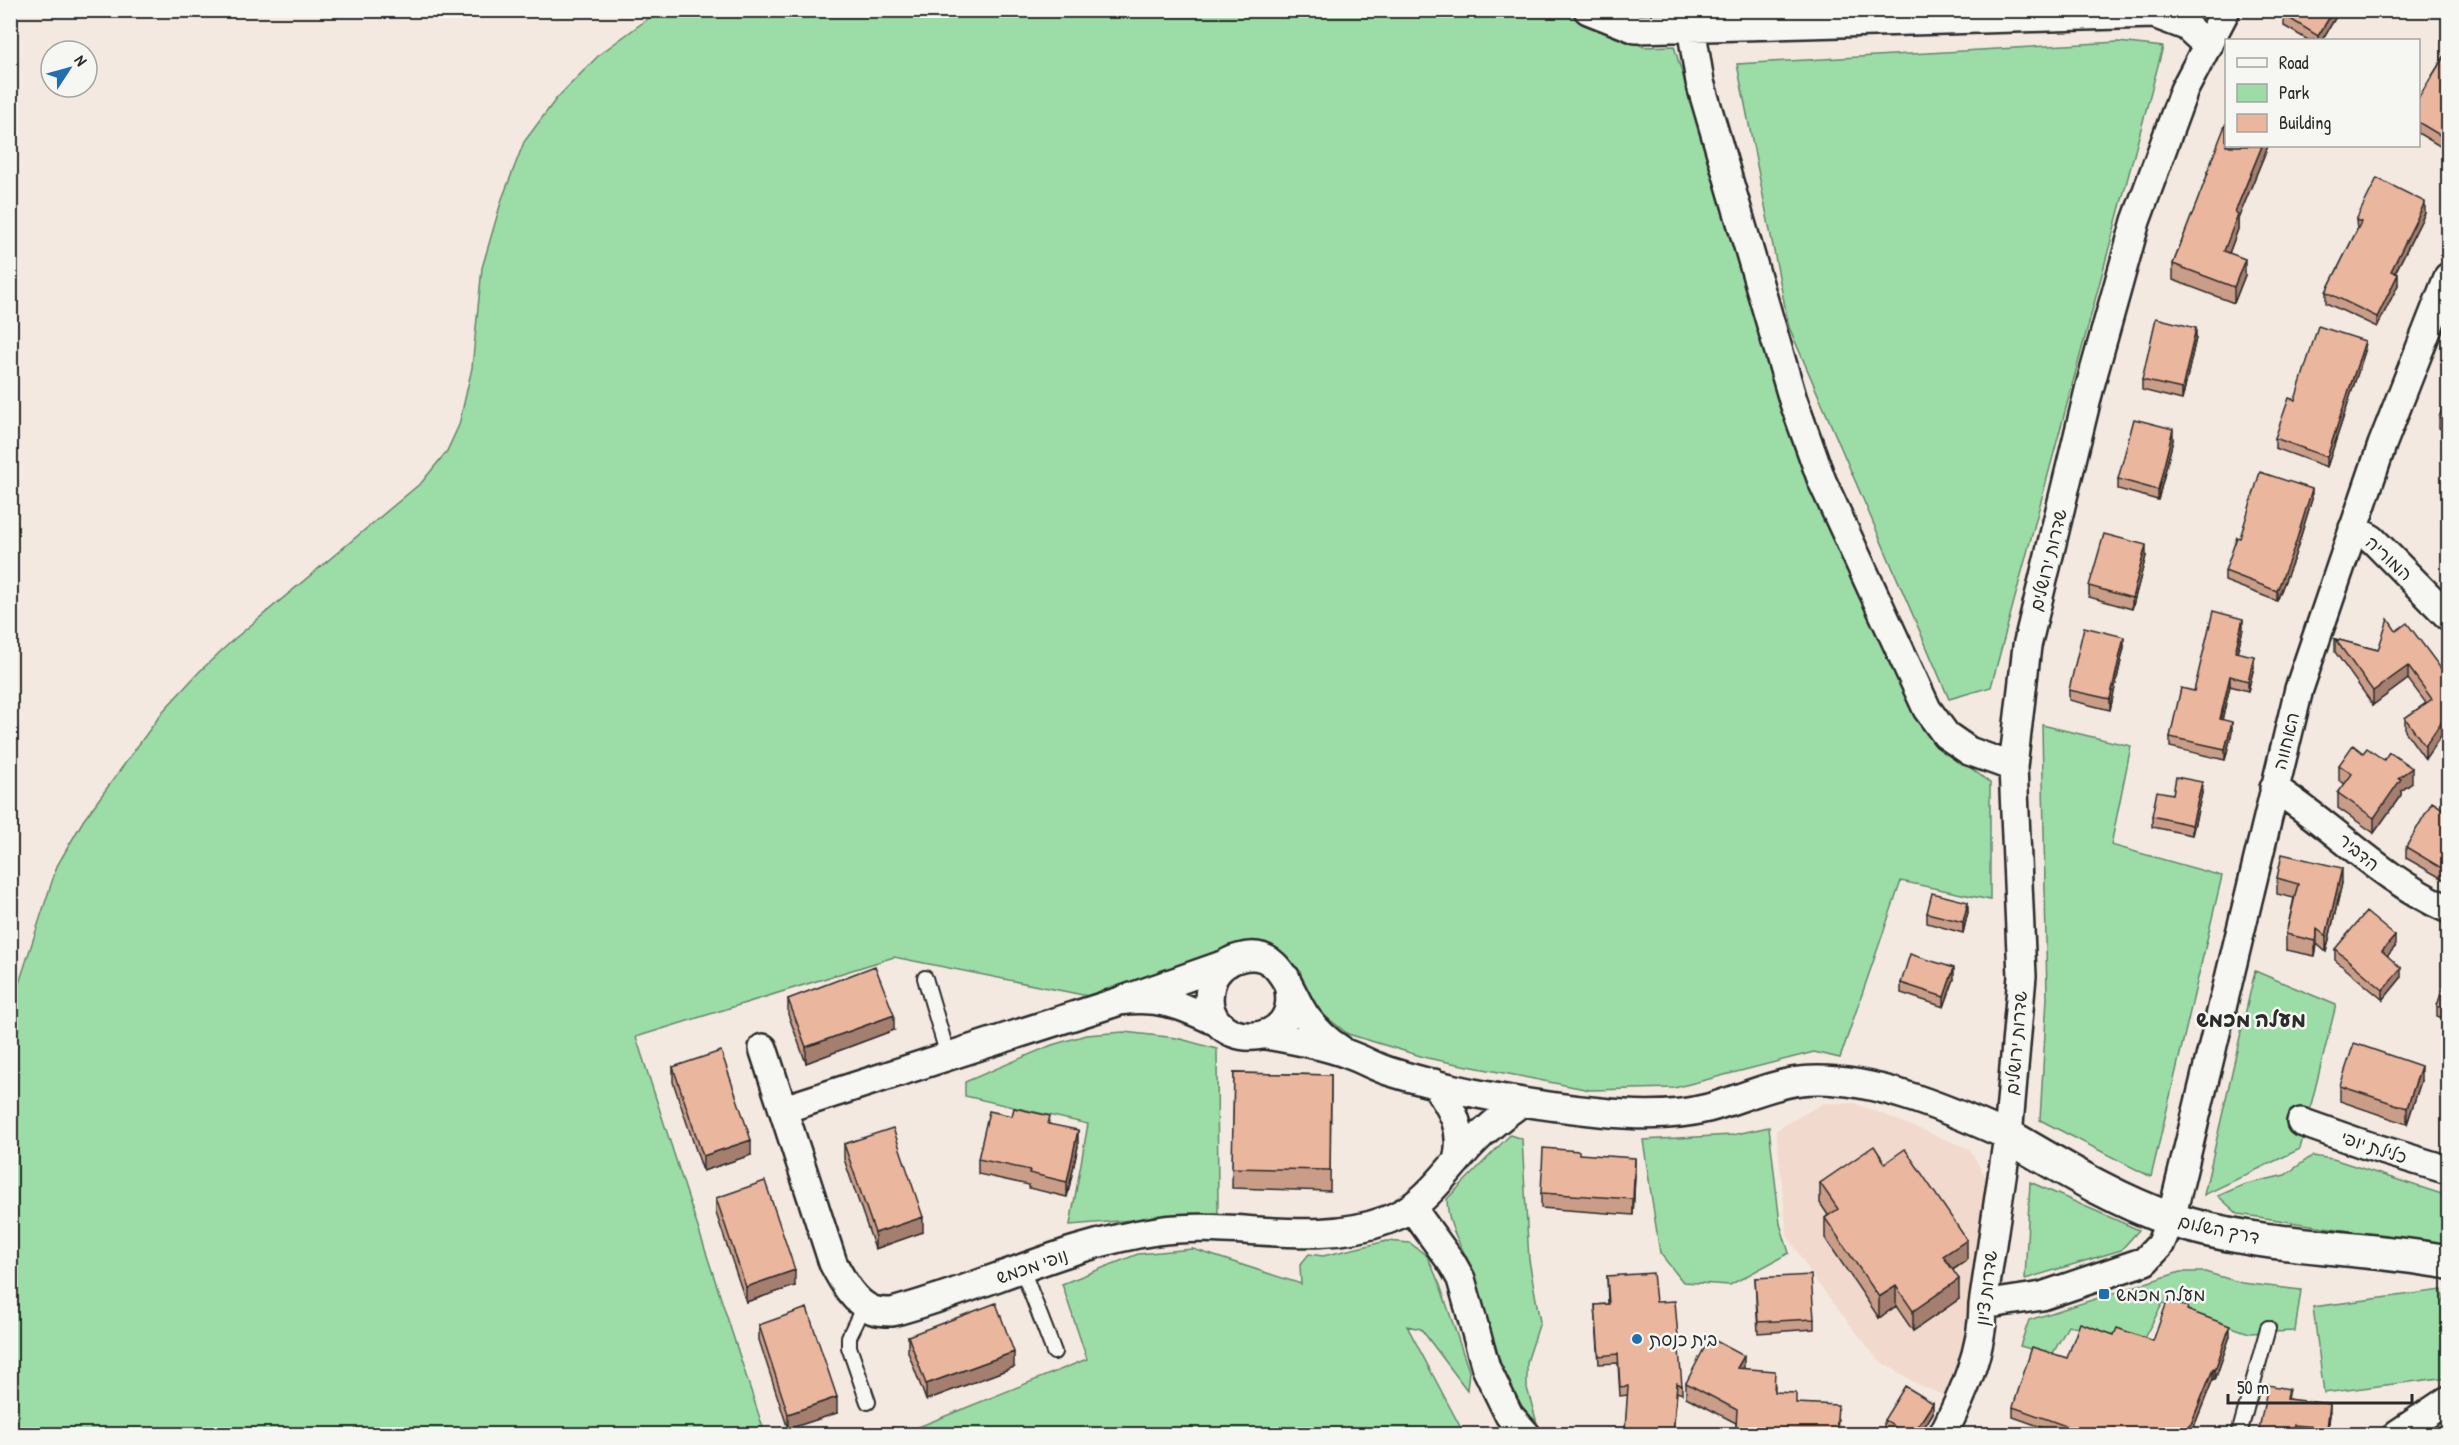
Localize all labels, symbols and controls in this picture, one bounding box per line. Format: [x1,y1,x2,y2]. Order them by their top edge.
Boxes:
north arrow [39,39,99,99]
legend [2225,39,2420,147]
text: N [70,50,93,70]
text: Road [2279,50,2309,75]
text: Park [2279,80,2310,105]
text: Building [2279,110,2331,135]
street label: שדרות ירושלים [2023,506,2073,614]
street label: המוריה [2360,530,2418,586]
street label: האחווה [2267,709,2305,773]
street label: הדביר [2333,827,2385,877]
street label: שדרות ירושלים [1999,990,2033,1096]
district label: מעלה מכמש [2196,1005,2306,1034]
street label: כלילת יופי [2338,1125,2410,1169]
street label: דרך השלום [2176,1208,2262,1250]
street label: נופי מכמש [993,1242,1071,1290]
street label: שדרות ציון [1969,1249,2003,1327]
place label: מעלה מכמש [2116,1282,2206,1307]
marker: מעלה מכמש [2097,1287,2111,1301]
place label: בית כנסת [1649,1327,1717,1352]
marker: בית כנסת [1630,1332,1644,1346]
scale bar [2228,1367,2412,1405]
text: 50 m [2237,1375,2269,1400]

